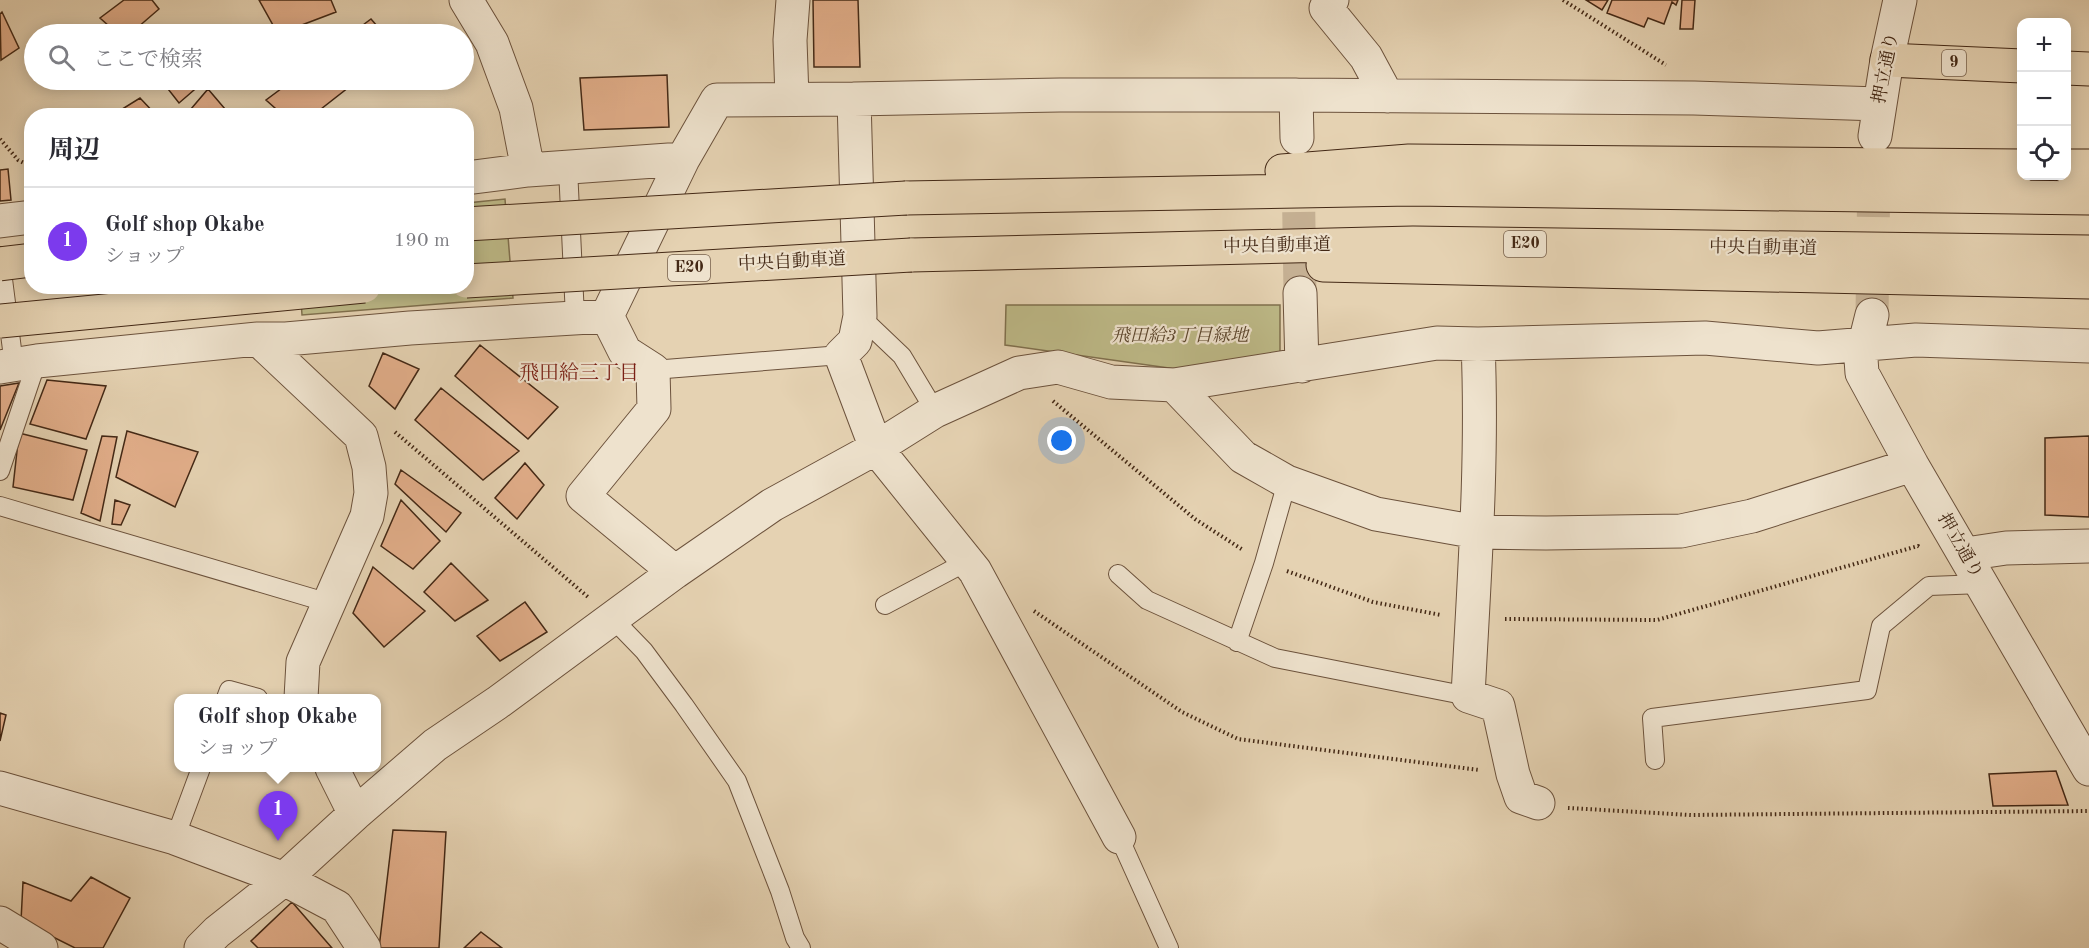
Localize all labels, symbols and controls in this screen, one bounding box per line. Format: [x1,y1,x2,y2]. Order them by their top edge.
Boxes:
map controls [2017,18,2071,180]
button: + [2017,18,2071,72]
search box [24,24,474,90]
street label: 押立通り [1868,31,1902,105]
icon: search [45,41,78,74]
text: ここで検索 [93,49,203,71]
road number: 9 [1942,50,1966,76]
button: − [2017,72,2071,126]
button: locate [2017,126,2071,180]
text: 周辺 [48,138,100,164]
text: Golf shop Okabe [105,214,265,236]
text: 1 [62,231,73,251]
text: 190 m [394,231,450,251]
road number: E20 [1504,231,1546,257]
street label: 中央自動車道 [1223,234,1331,256]
street label: 中央自動車道 [1709,236,1817,258]
text: ショップ [105,247,185,267]
street label: 中央自動車道 [737,248,846,274]
road number: E20 [668,255,710,281]
park label: 飛田給3丁目緑地 [1112,325,1250,345]
district label: 飛田給三丁目 [519,362,639,384]
your location [1047,426,1076,455]
street label: 押立通り [1934,509,1988,582]
popup [174,694,381,772]
text: Golf shop Okabe [198,706,357,728]
text: ショップ [198,739,277,759]
pin: 1 [258,792,298,841]

